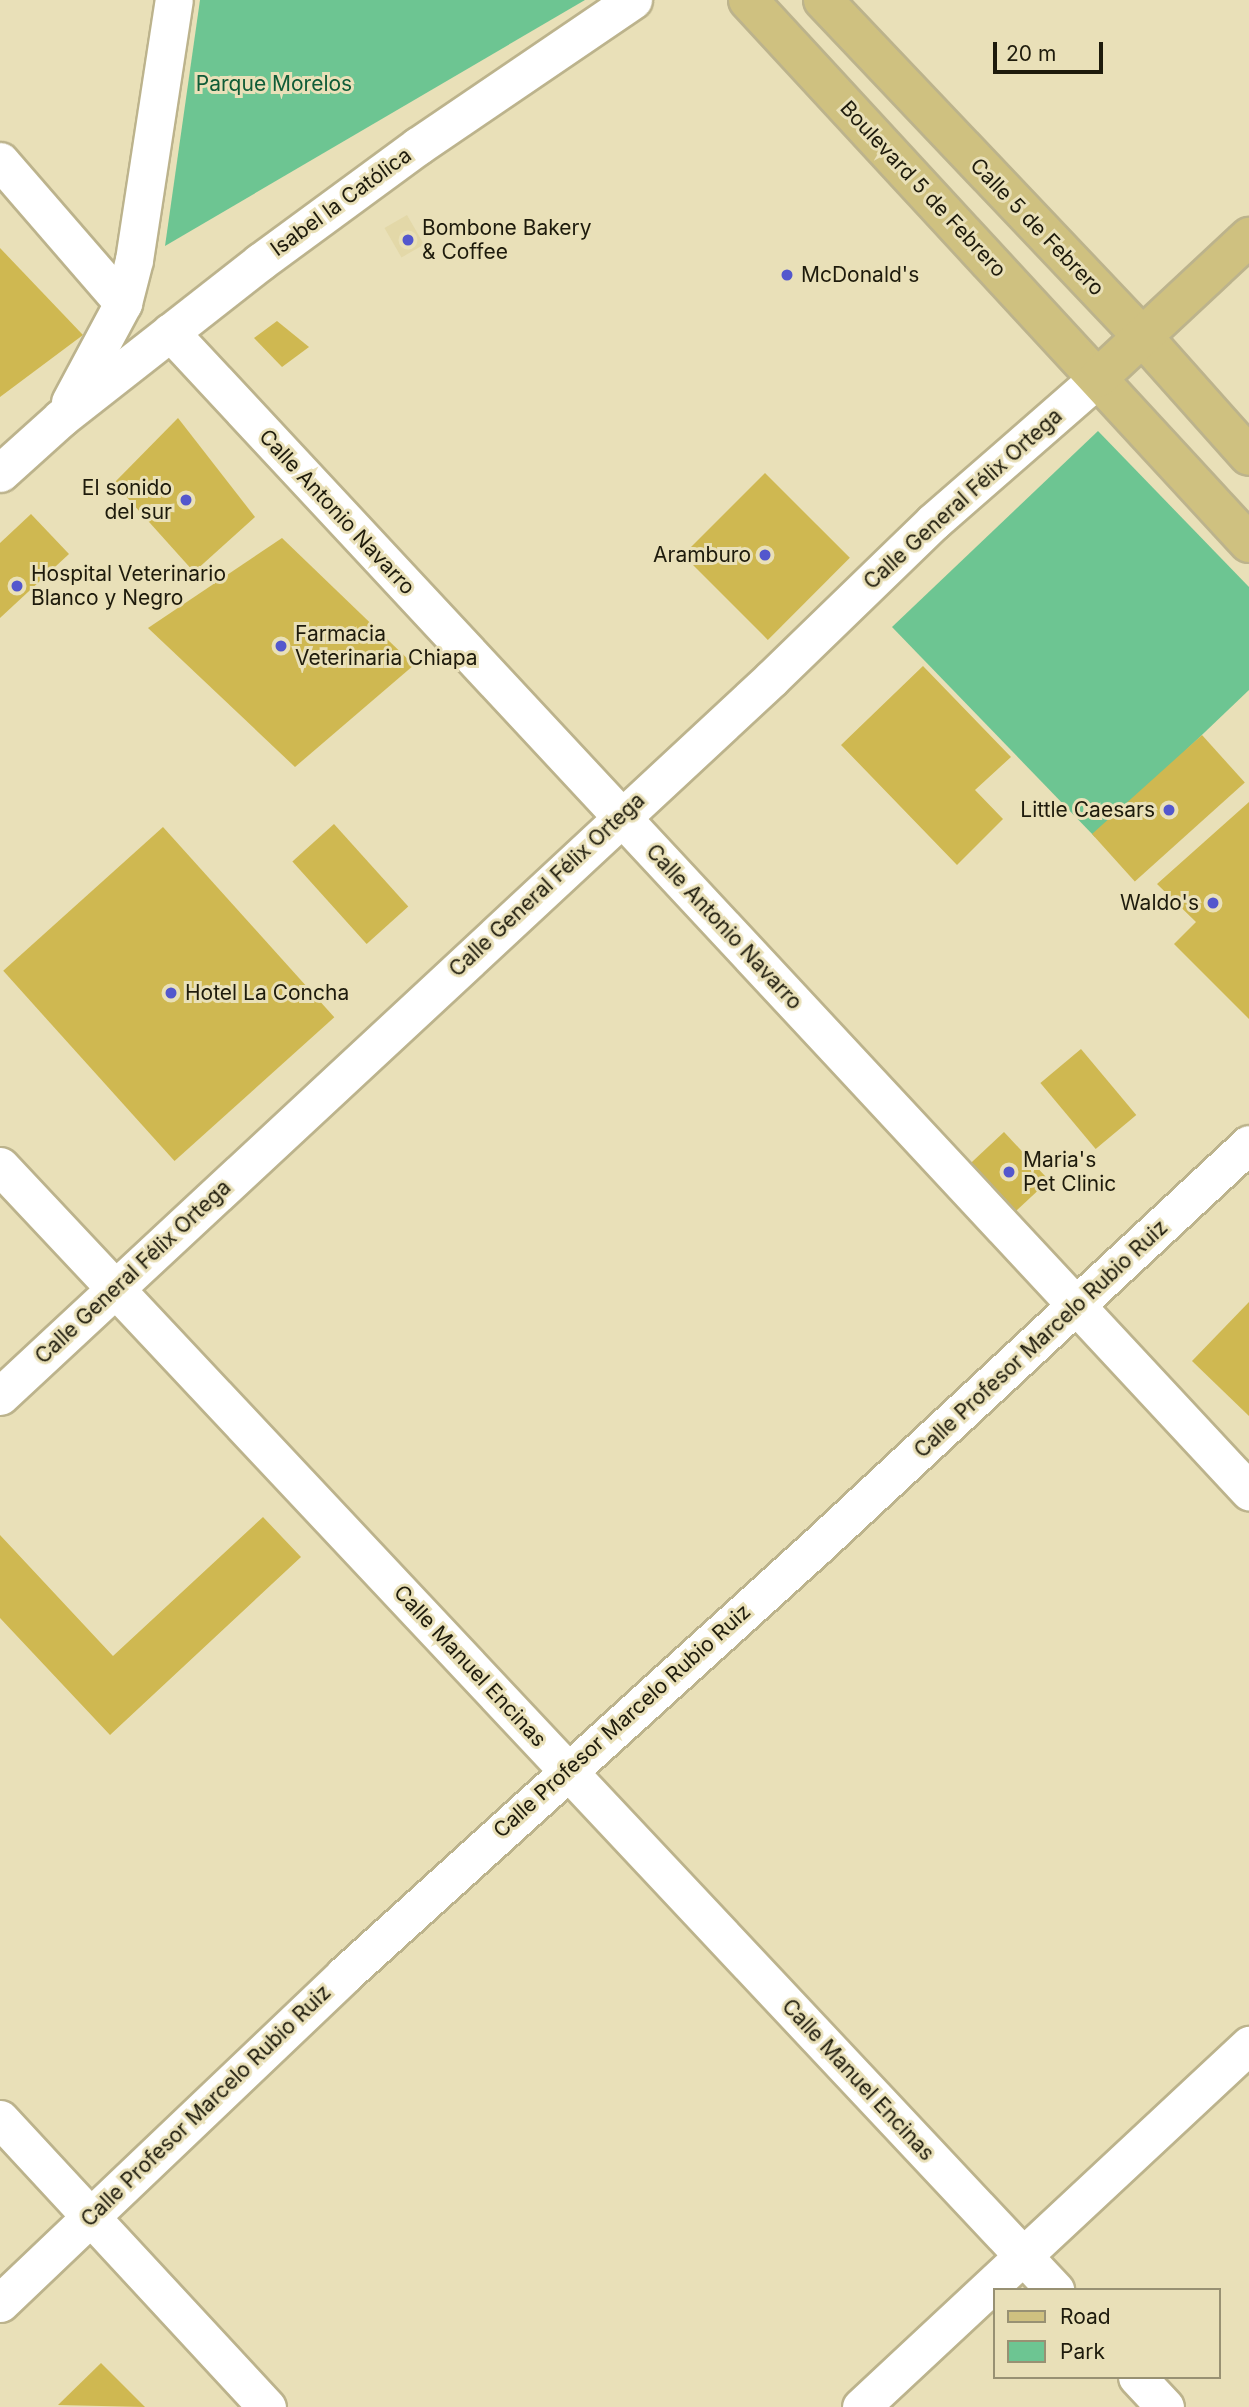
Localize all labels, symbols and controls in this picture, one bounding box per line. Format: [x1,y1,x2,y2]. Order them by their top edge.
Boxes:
scale bar [997,28,1107,72]
text: 20 m [1006,41,1056,66]
park label: Parque Morelos [196,71,352,97]
street label: Boulevard 5 de Febrero [835,96,1011,282]
street label: Isabel la Católica [266,142,416,262]
street label: Calle 5 de Febrero [965,153,1109,301]
place label: Bombone Bakery & Coffee [422,215,592,265]
marker: Bombone Bakery & Coffee [400,232,416,248]
place label: McDonald's [801,262,919,288]
marker: McDonald's [779,267,795,283]
street label: Calle General Félix Ortega [859,403,1067,595]
street label: Calle Antonio Navarro [254,424,420,600]
place label: El sonido del sur [82,475,172,525]
marker: El sonido del sur [178,492,194,508]
place label: Aramburo [653,542,751,568]
marker: Aramburo [757,547,773,563]
place label: Hospital Veterinario Blanco y Negro [31,561,226,611]
marker: Hospital Veterinario Blanco y Negro [9,578,25,594]
place label: Farmacia Veterinaria Chiapa [295,621,478,671]
marker: Farmacia Veterinaria Chiapa [273,638,289,654]
street label: Calle General Félix Ortega [444,788,650,982]
place label: Little Caesars [1020,797,1155,823]
marker: Little Caesars [1161,802,1177,818]
street label: Calle Antonio Navarro [641,839,807,1015]
place label: Waldo's [1120,890,1199,916]
marker: Waldo's [1205,895,1221,911]
place label: Hotel La Concha [185,980,349,1006]
marker: Hotel La Concha [163,985,179,1001]
place label: Maria's Pet Clinic [1023,1147,1116,1197]
marker: Maria's Pet Clinic [1001,1164,1017,1180]
street label: Calle General Félix Ortega [30,1175,236,1369]
street label: Calle Profesor Marcelo Rubio Ruiz [909,1215,1173,1463]
street label: Calle Manuel Encinas [389,1580,551,1752]
street label: Calle Profesor Marcelo Rubio Ruiz [488,1599,756,1843]
street label: Calle Profesor Marcelo Rubio Ruiz [76,1980,336,2232]
street label: Calle Manuel Encinas [777,1994,939,2166]
legend [993,2288,1221,2379]
text: Road [1060,2304,1111,2329]
text: Park [1060,2339,1105,2364]

